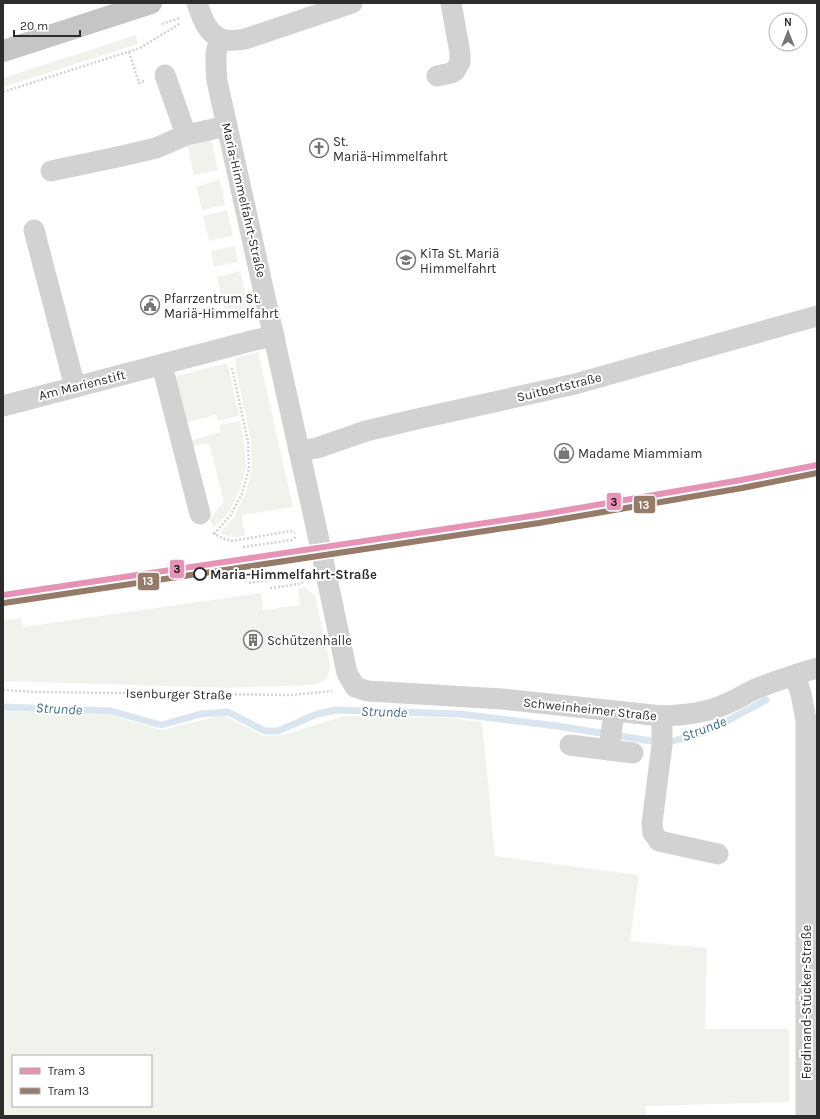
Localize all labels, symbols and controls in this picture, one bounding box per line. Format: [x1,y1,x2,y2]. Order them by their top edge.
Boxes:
scale bar [14,12,80,38]
north arrow [768,12,808,52]
text: N [784,16,792,29]
text: 20 m [20,19,48,33]
street label: Maria-Himmelfahrt-Straße [219,121,269,279]
place label: St. Mariä-Himmelfahrt [333,134,448,164]
church icon: St. Mariä-Himmelfahrt [308,137,330,159]
place label: KiTa St. Mariä Himmelfahrt [420,246,499,276]
school or university icon: KiTa St. Mariä Himmelfahrt [395,249,417,271]
place label: Pfarrzentrum St. Mariä-Himmelfahrt [164,291,279,321]
public building icon: Pfarrzentrum St. Mariä-Himmelfahrt [139,294,161,316]
street label: Am Marienstift [37,367,127,403]
street label: Suitbertstraße [515,369,603,405]
shop icon: Madame Miammiam [553,442,575,464]
place label: Madame Miammiam [578,446,703,461]
line badge: 3 [606,492,622,511]
line badge: 13 [633,495,656,514]
text: 3 [611,496,618,509]
text: 13 [639,499,650,512]
line badge: 3 [169,559,185,579]
text: 3 [174,563,181,576]
marker: Maria-Himmelfahrt-Straße [193,567,207,581]
place label: Maria-Himmelfahrt-Straße [210,567,377,582]
line badge: 13 [137,572,160,591]
text: 13 [143,575,154,588]
building icon: Schützenhalle [242,629,264,651]
place label: Schützenhalle [267,633,352,648]
street label: Isenburger Straße [126,686,232,702]
street label: Schweinheimer Straße [522,695,658,724]
water label: Strunde [35,699,83,719]
water label: Strunde [361,703,408,721]
water label: Strunde [679,713,729,745]
street label: Ferdinand-Stücker-Straße [799,925,814,1079]
legend [12,1055,152,1107]
text: Tram 3 [48,1064,85,1078]
text: Tram 13 [48,1084,89,1098]

